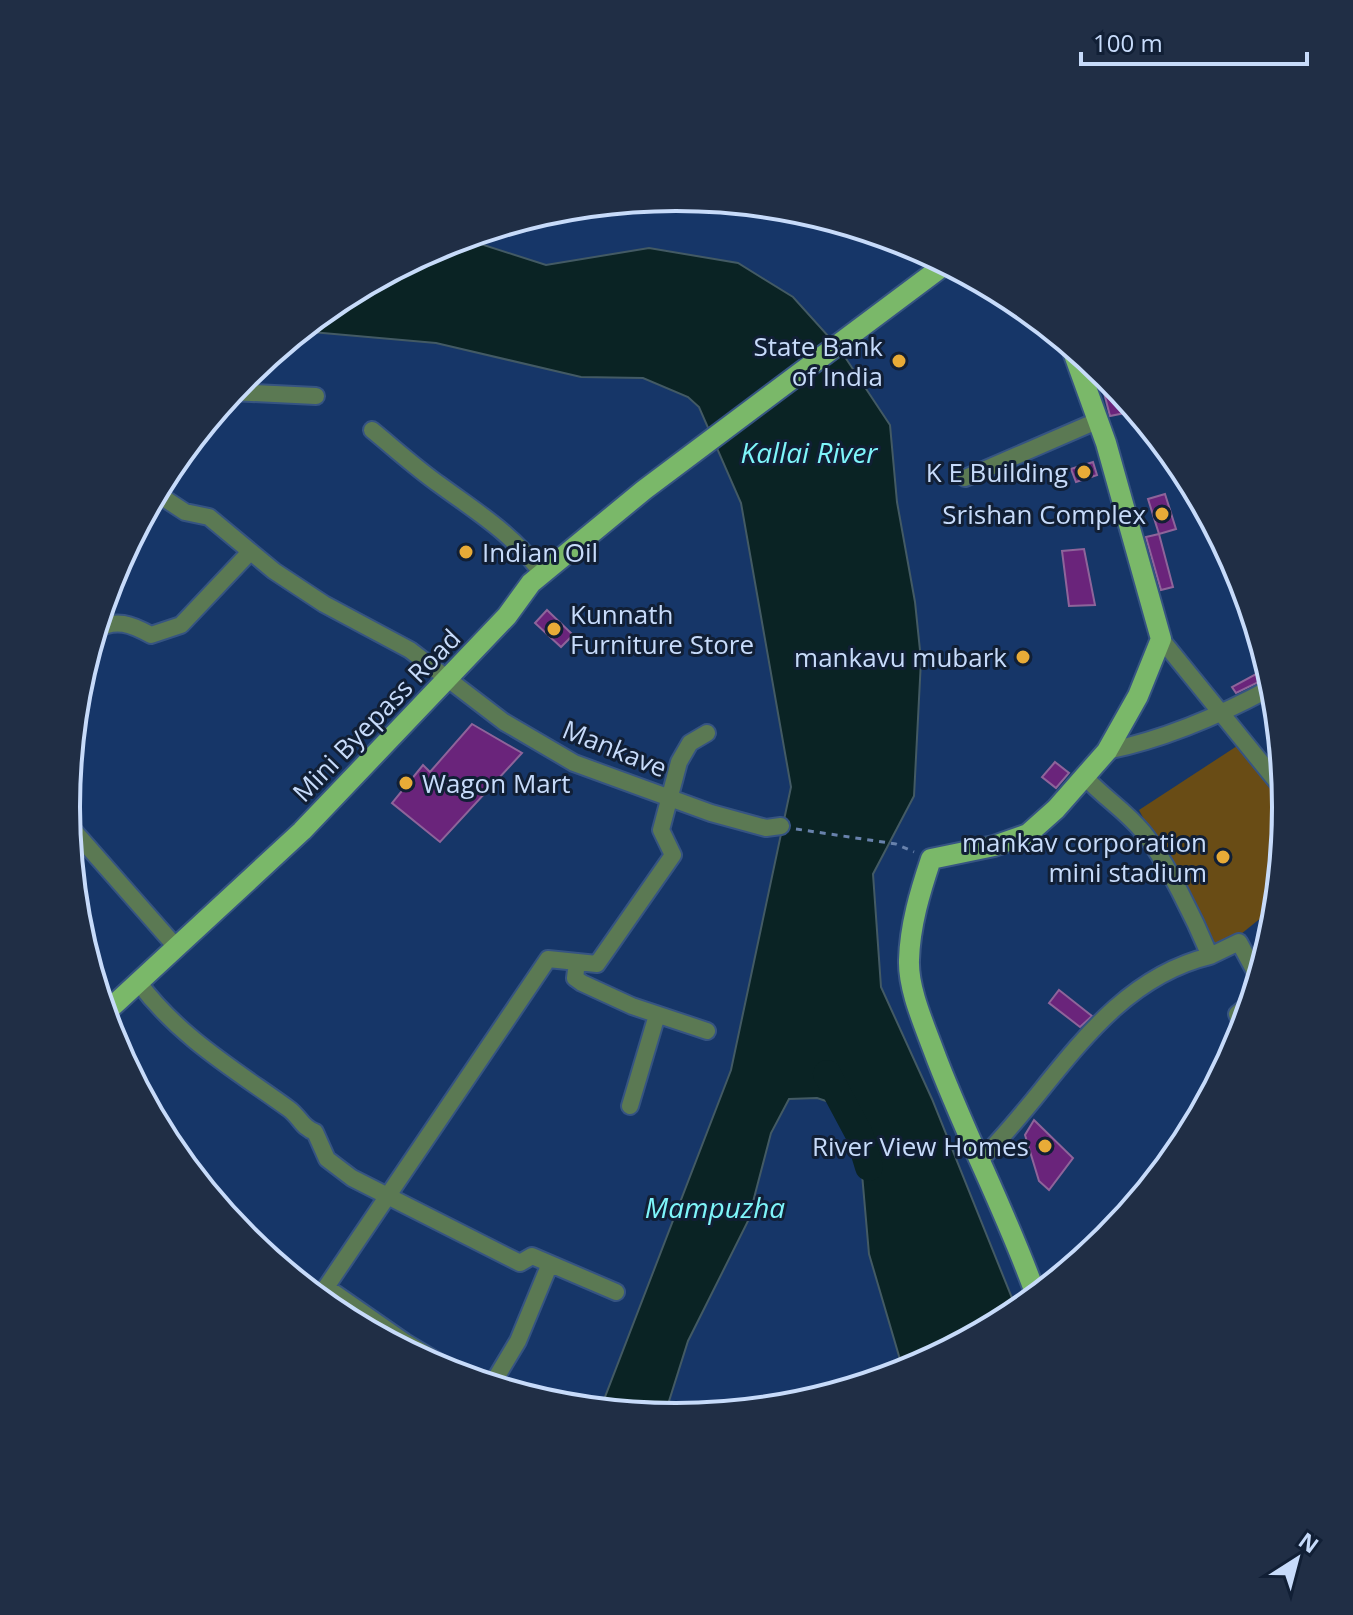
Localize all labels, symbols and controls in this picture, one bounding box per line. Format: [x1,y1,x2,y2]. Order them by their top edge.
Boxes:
scale bar [1081,16,1307,66]
text: 100 m [1093,26,1163,59]
place label: State Bank of India [754,328,883,394]
marker: State Bank of India [890,352,908,370]
water label: Kallai River [741,433,878,471]
place label: K E Building [926,454,1068,490]
marker: K E Building [1075,463,1093,481]
place label: Srishan Complex [942,496,1146,532]
marker: Srishan Complex [1153,505,1171,523]
place label: Indian Oil [482,534,598,570]
marker: Indian Oil [457,543,475,561]
place label: Kunnath Furniture Store [570,596,754,662]
marker: Kunnath Furniture Store [545,620,563,638]
street label: Mini Byepass Road [284,621,468,809]
place label: mankavu mubark [794,639,1007,675]
marker: mankavu mubark [1014,648,1032,666]
street label: Mankave [558,711,672,785]
place label: Wagon Mart [422,765,571,801]
marker: Wagon Mart [397,774,415,792]
place label: mankav corporation mini stadium [962,824,1207,890]
marker: mankav corporation mini stadium [1214,848,1232,866]
place label: River View Homes [812,1128,1029,1164]
marker: River View Homes [1036,1137,1054,1155]
water label: Mampuzha [645,1188,785,1226]
north arrow [1257,1519,1337,1599]
text: N [1293,1525,1325,1559]

